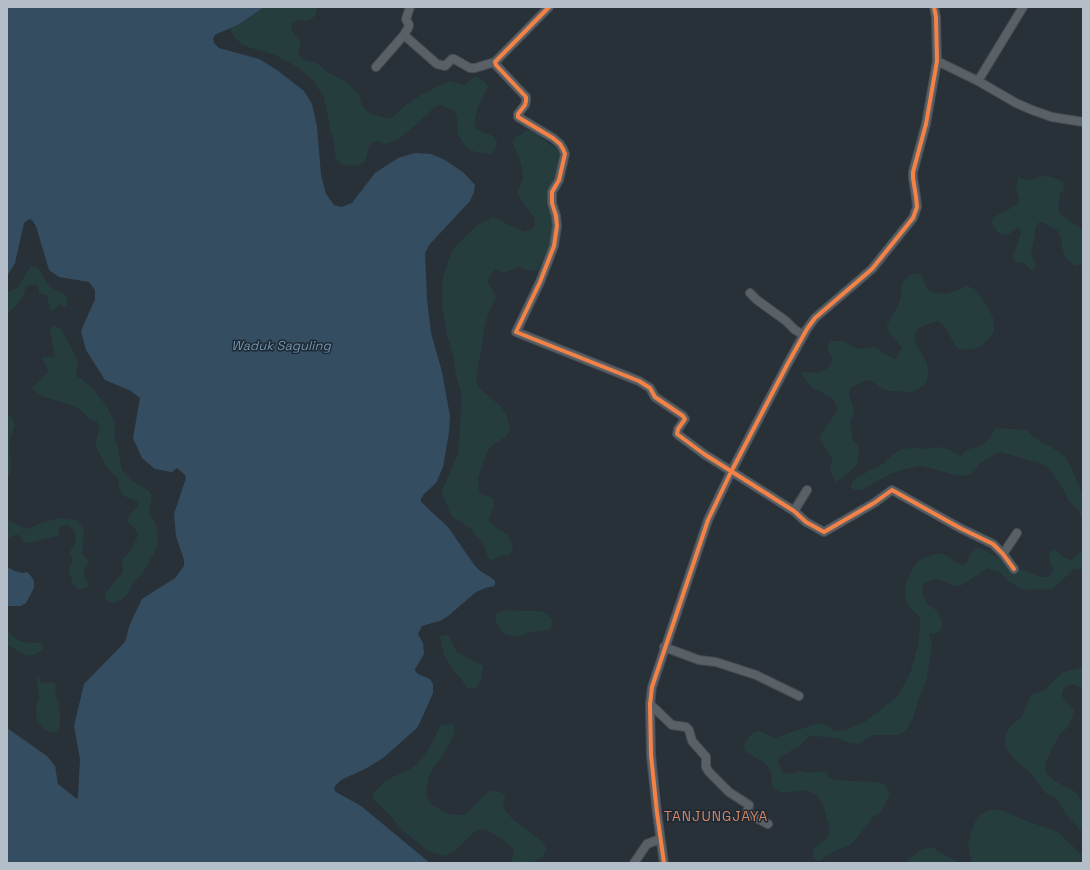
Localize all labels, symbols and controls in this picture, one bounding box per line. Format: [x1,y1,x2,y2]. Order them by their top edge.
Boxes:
water label: Waduk Saguling [231,338,331,354]
district label: TANJUNGJAYA [664,809,768,825]

